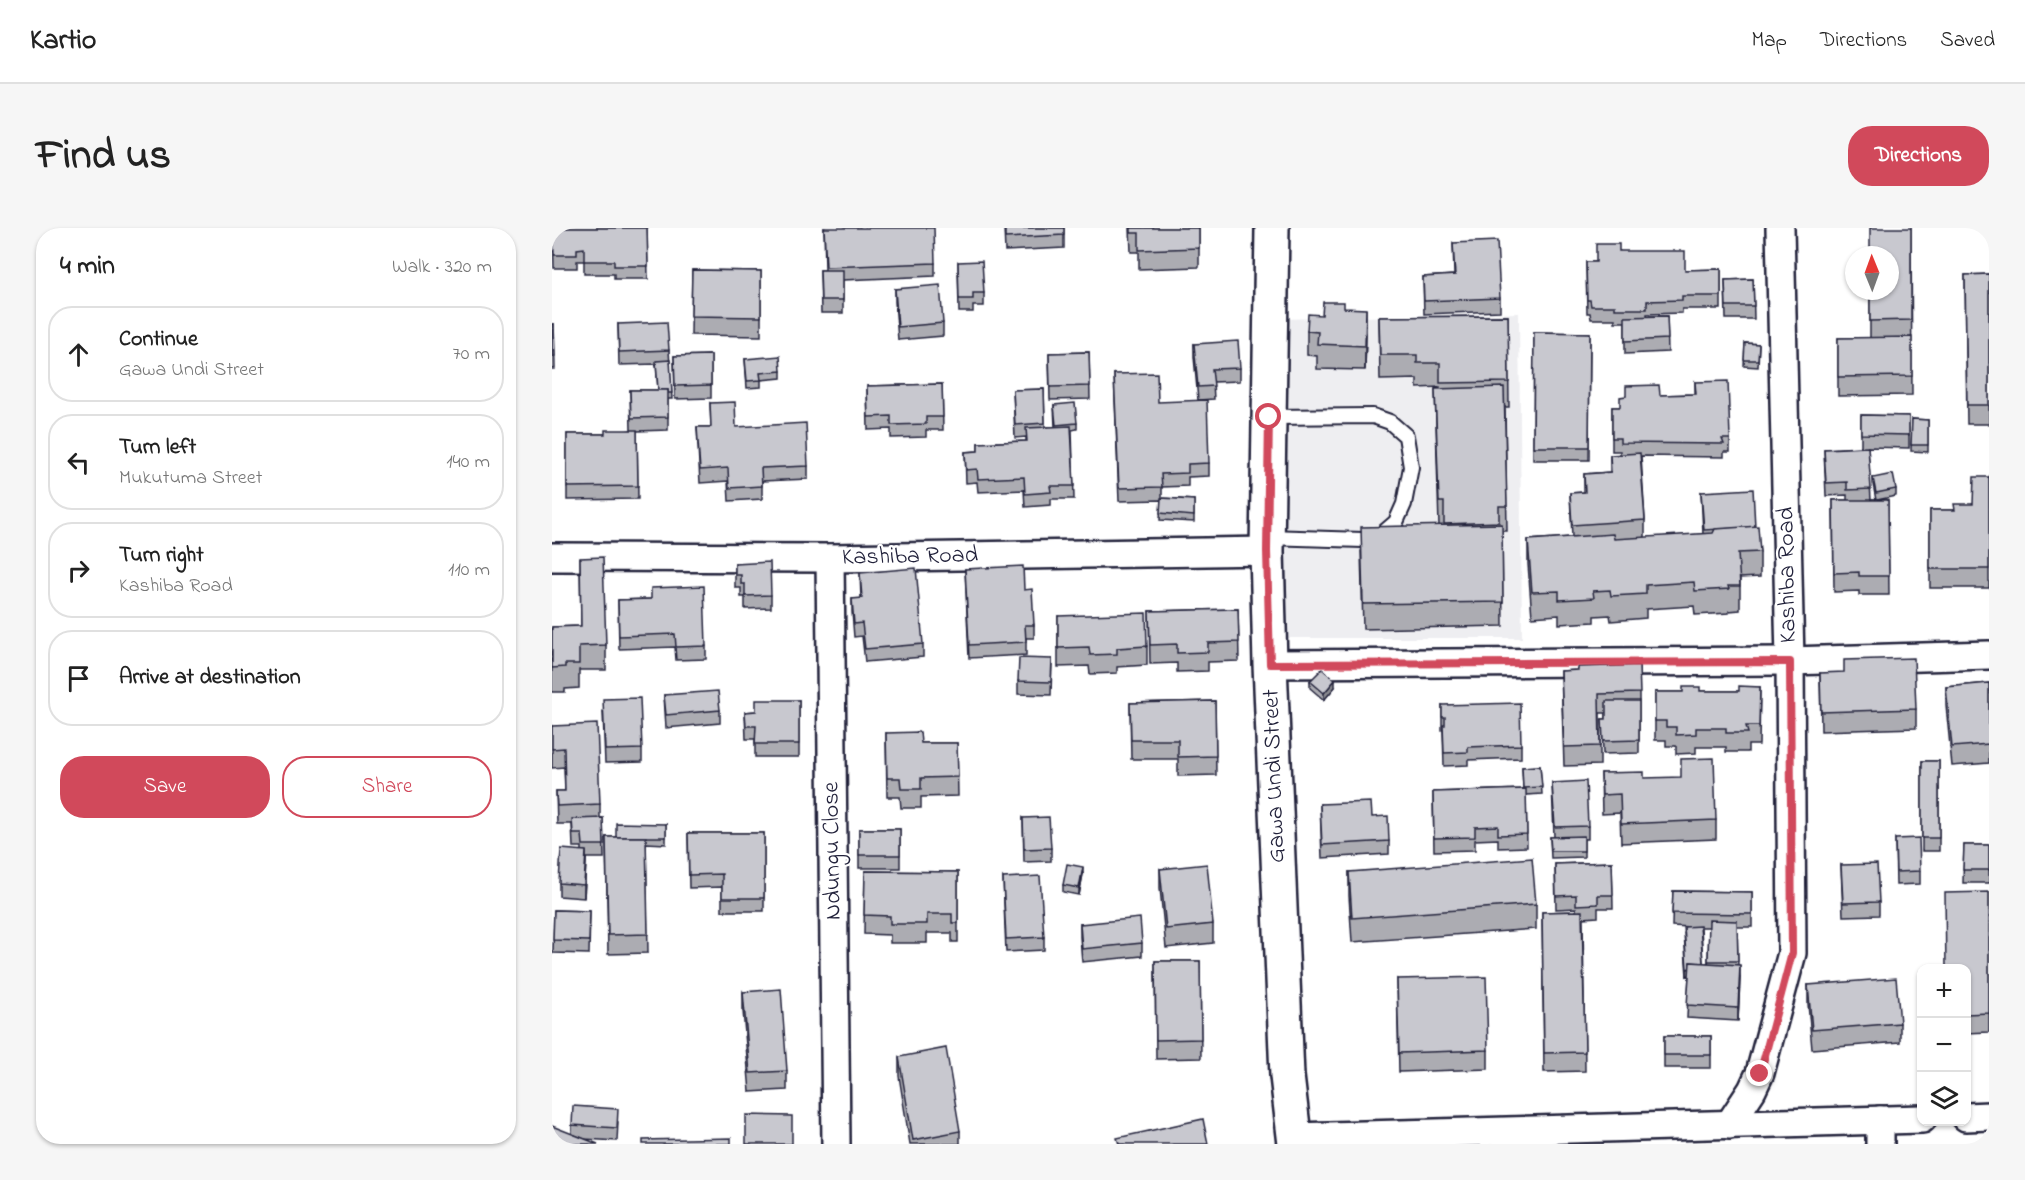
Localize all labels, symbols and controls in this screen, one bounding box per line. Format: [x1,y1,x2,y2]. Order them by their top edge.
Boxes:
text: Kartio [30,21,96,62]
text: Map [1751,26,1787,56]
text: Directions [1820,26,1907,56]
text: Saved [1940,26,1995,56]
text: Find us [36,126,171,187]
button: Directions [1848,126,1989,186]
north arrow [1845,246,1899,300]
text: 4 min [60,248,115,286]
text: Walk · 320 m [392,253,492,282]
text: Continue [119,324,198,356]
icon: ahead [62,338,95,371]
text: 70 m [453,340,490,369]
text: Gawa Undi Street [119,356,264,385]
route start [1255,403,1281,429]
text: Turn left [119,432,196,464]
icon: left [62,446,95,479]
text: 140 m [446,448,490,477]
text: Mukutuma Street [119,464,262,493]
street label: Kashiba Road [1769,506,1807,643]
street label: Kashiba Road [842,538,979,576]
text: Turn right [119,540,204,572]
icon: right [62,554,95,587]
text: 110 m [448,556,490,585]
text: Kashiba Road [119,572,233,601]
icon: arrive [62,662,95,695]
text: Arrive at destination [119,662,301,694]
street label: Gawa Undi Street [1254,688,1296,864]
button: Save [60,756,270,818]
button: Share [282,756,492,818]
street label: Ndungu Close [814,781,852,920]
map controls [1917,964,1971,1126]
button: + [1917,964,1971,1018]
button: − [1917,1018,1971,1072]
route end [1746,1060,1772,1086]
button: layers [1917,1072,1971,1126]

